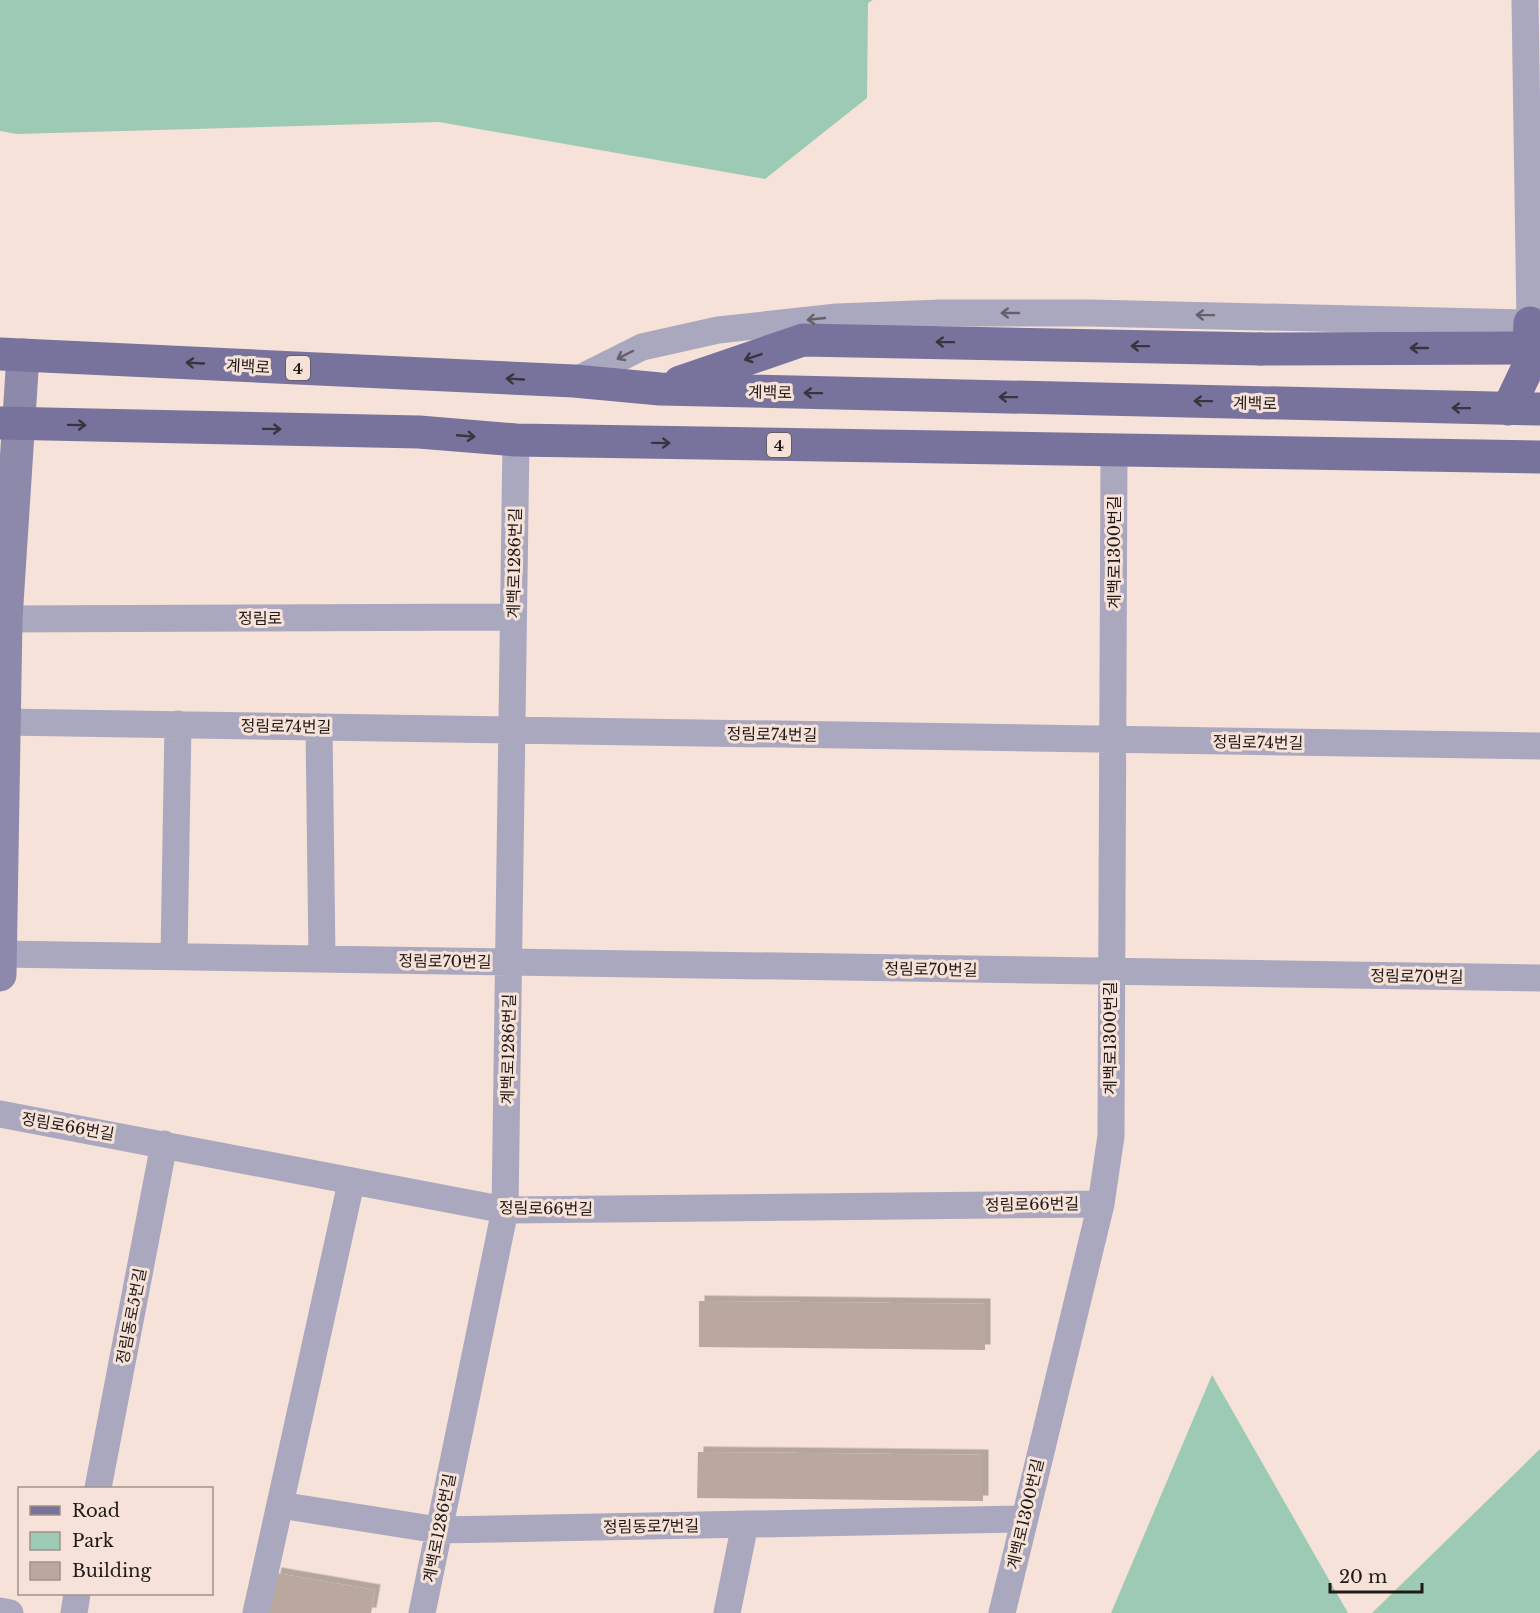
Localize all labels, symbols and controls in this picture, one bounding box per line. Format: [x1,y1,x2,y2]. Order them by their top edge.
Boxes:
one-way arrow [1001,307,1021,319]
one-way arrow [1196,309,1216,321]
one-way arrow [806,314,826,325]
one-way arrow [935,337,955,348]
one-way arrow [1130,340,1150,352]
one-way arrow [1409,342,1429,354]
one-way arrow [616,350,634,362]
one-way arrow [744,352,763,363]
street label: 계백로 [225,355,271,377]
road number: 4 [286,356,310,380]
one-way arrow [185,358,205,369]
one-way arrow [506,373,526,384]
street label: 계백로 [748,382,793,402]
one-way arrow [803,387,823,398]
one-way arrow [998,391,1018,403]
street label: 계백로 [1233,393,1278,413]
one-way arrow [1193,396,1213,407]
one-way arrow [1451,402,1471,414]
one-way arrow [66,419,86,431]
one-way arrow [261,423,281,434]
one-way arrow [456,431,476,442]
road number: 4 [767,433,791,457]
one-way arrow [651,437,671,449]
street label: 계백로1300번길 [1104,495,1124,609]
street label: 계백로1286번길 [503,508,525,618]
street label: 정림로 [238,608,282,628]
street label: 정림로74번길 [240,715,332,737]
street label: 정림로74번길 [726,723,818,745]
street label: 정림로74번길 [1212,731,1304,753]
street label: 정림로70번길 [398,950,492,972]
street label: 정림로70번길 [884,958,978,980]
street label: 정림로70번길 [1370,965,1464,987]
street label: 계백로1300번길 [1100,981,1120,1095]
street label: 계백로1286번길 [497,994,519,1104]
street label: 정림로66번길 [20,1108,116,1144]
street label: 정림로66번길 [985,1193,1079,1215]
street label: 정림로66번길 [499,1197,593,1219]
street label: 정림동로5번길 [112,1266,150,1366]
street label: 계백로1300번길 [1002,1456,1048,1572]
street label: 계백로1286번길 [419,1472,459,1584]
legend [18,1487,213,1595]
text: Road [72,1500,120,1522]
street label: 정림동로7번길 [603,1515,699,1537]
text: Park [72,1530,114,1552]
scale bar [1330,1556,1422,1594]
text: Building [72,1560,151,1582]
text: 20 m [1339,1566,1387,1588]

